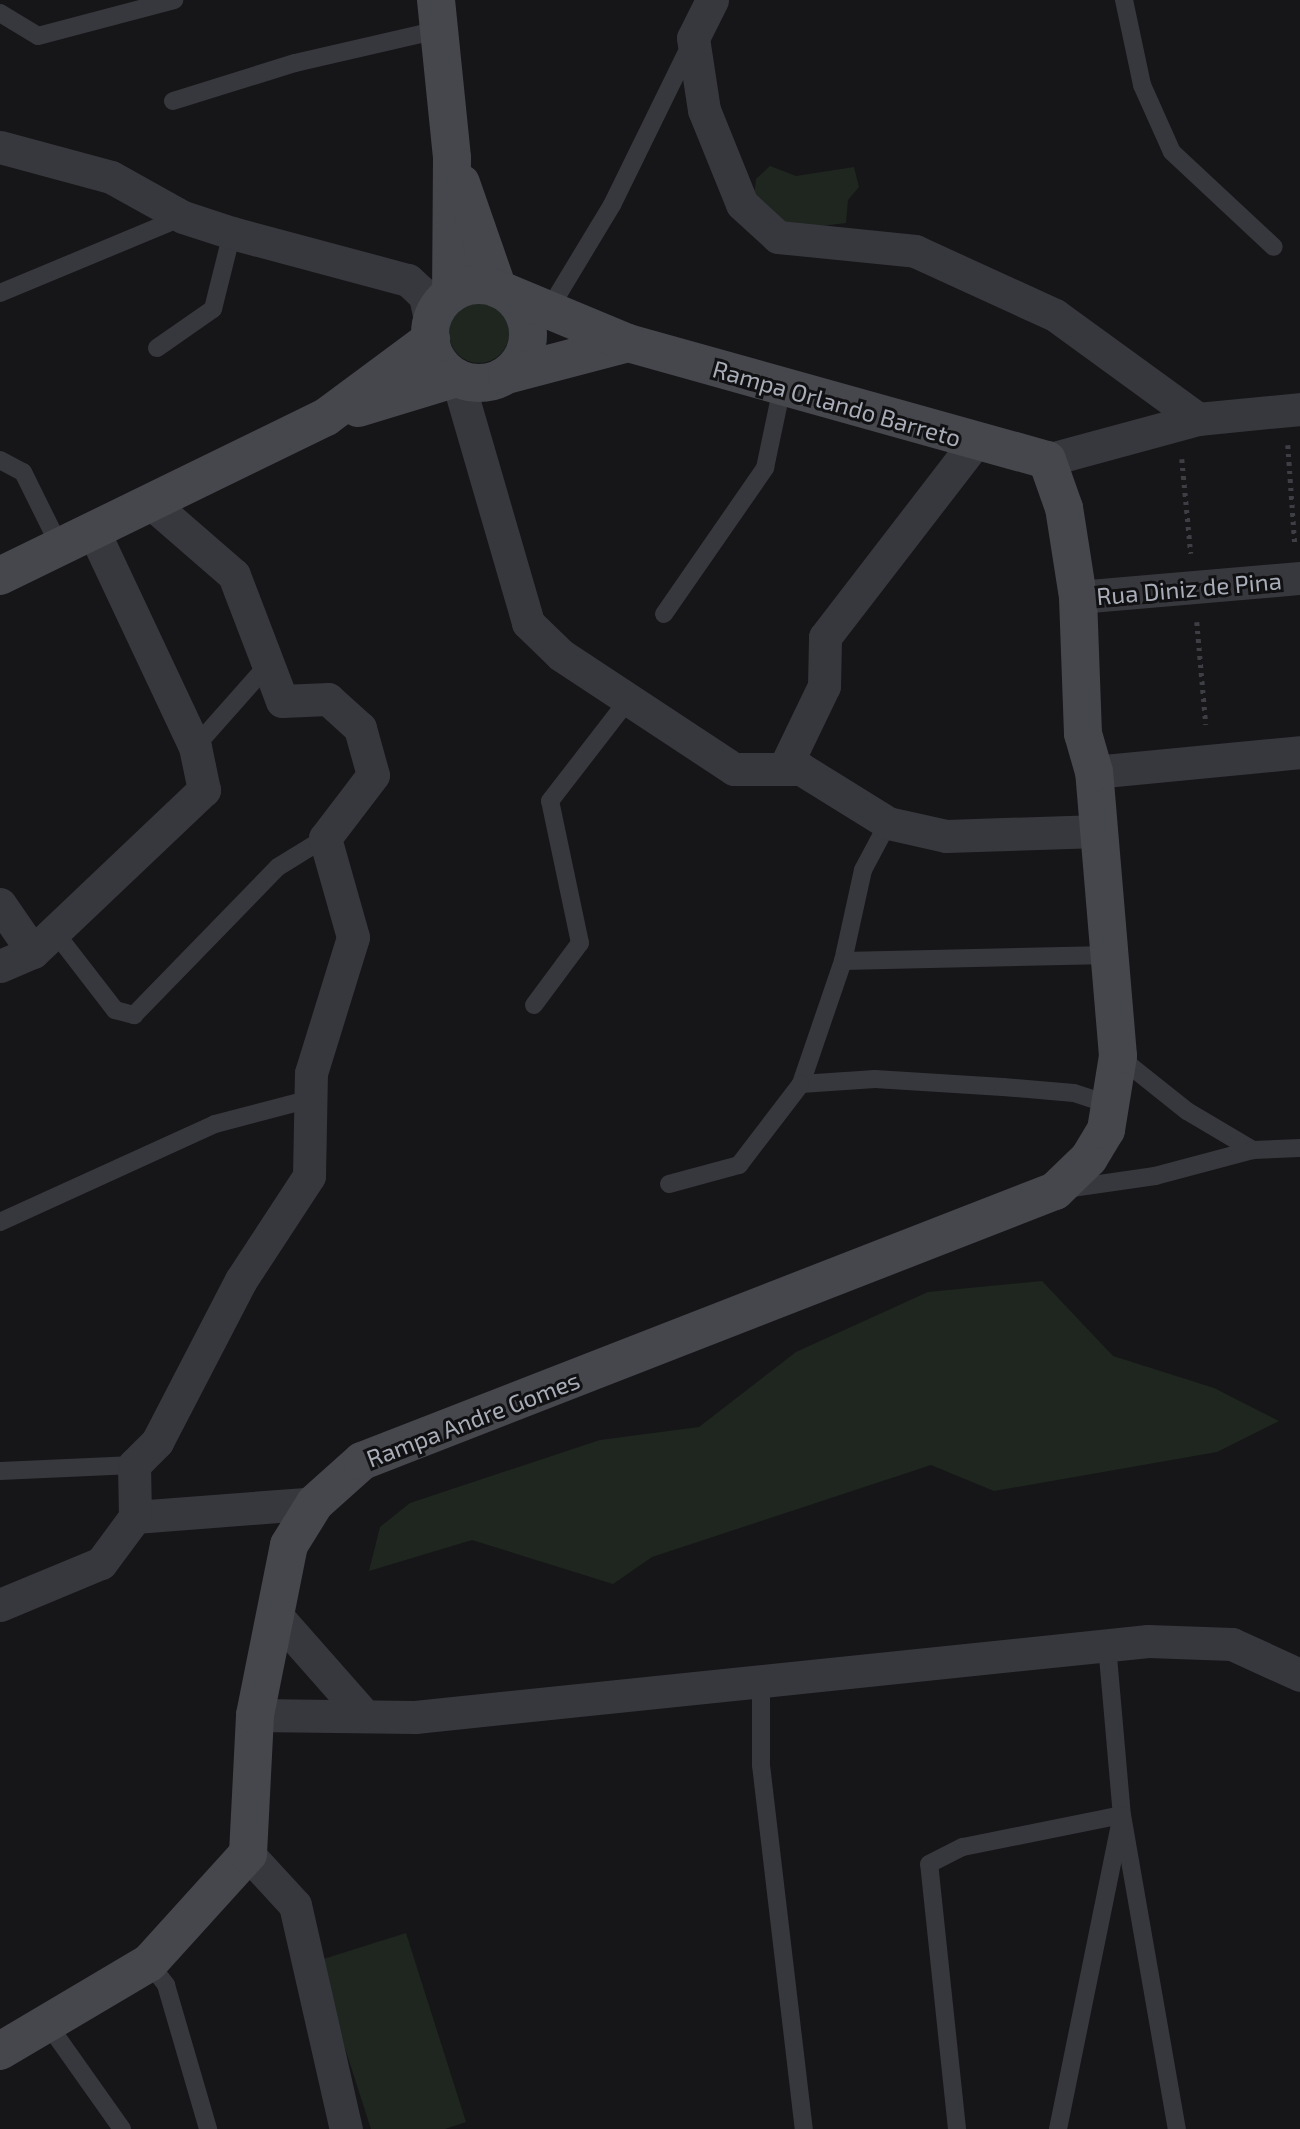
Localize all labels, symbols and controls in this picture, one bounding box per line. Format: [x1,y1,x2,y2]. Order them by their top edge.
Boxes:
street label: Rampa Orlando Barreto [710,354,964,452]
street label: Rua Diniz de Pina [1095,566,1283,610]
street label: Rampa Andre Gomes [362,1365,584,1473]

